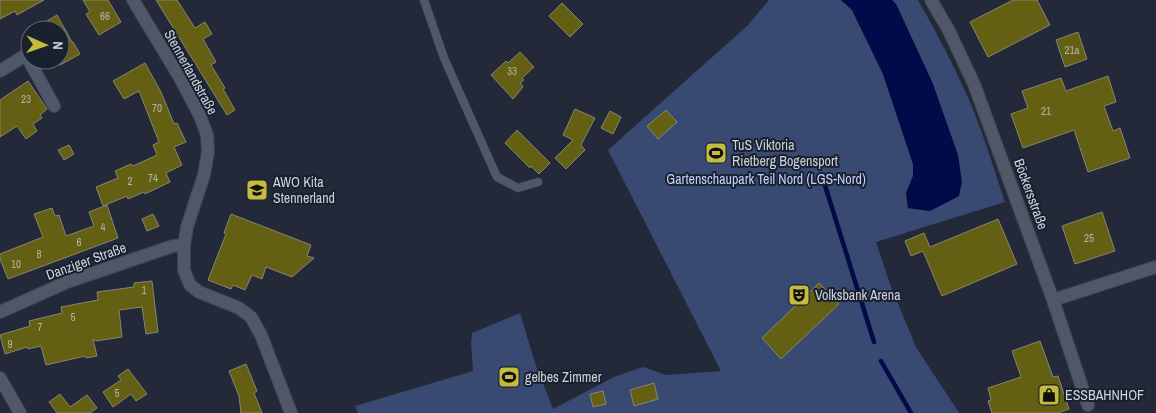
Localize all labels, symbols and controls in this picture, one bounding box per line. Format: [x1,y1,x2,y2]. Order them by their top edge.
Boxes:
house number: 66 [100,9,110,23]
north arrow [20,20,70,70]
street label: Stennerlandstraße [160,26,222,118]
text: N [49,41,67,50]
house number: 21a [1064,43,1080,57]
house number: 33 [507,64,517,78]
house number: 23 [21,92,31,106]
house number: 70 [152,101,162,115]
house number: 21 [1041,104,1051,118]
place label: TuS Viktoria Rietberg Bogensport [732,136,838,170]
sports icon: TuS Viktoria Rietberg Bogensport [704,141,728,165]
street label: Böckersstraße [1010,156,1052,232]
park label: Gartenschaupark Teil Nord (LGS-Nord) [666,170,866,188]
house number: 74 [148,171,158,185]
place label: AWO Kita Stennerland [272,173,335,207]
house number: 2 [127,174,133,188]
school or university icon: AWO Kita Stennerland [245,178,269,202]
house number: 4 [100,220,106,234]
house number: 25 [1084,231,1094,245]
house number: 6 [76,235,82,249]
street label: Danziger Straße [43,238,129,284]
house number: 8 [36,247,42,261]
house number: 10 [11,257,21,271]
house number: 1 [141,283,147,297]
theatre icon: Volksbank Arena [787,283,811,307]
place label: Volksbank Arena [815,286,901,304]
house number: 5 [70,310,76,324]
house number: 7 [37,320,43,334]
house number: 9 [7,337,13,351]
sports icon: gelbes Zimmer [497,365,521,389]
place label: gelbes Zimmer [525,368,602,386]
shop icon: ESSBAHNHOF [1037,383,1061,407]
house number: 5 [114,386,120,400]
place label: ESSBAHNHOF [1065,386,1144,404]

